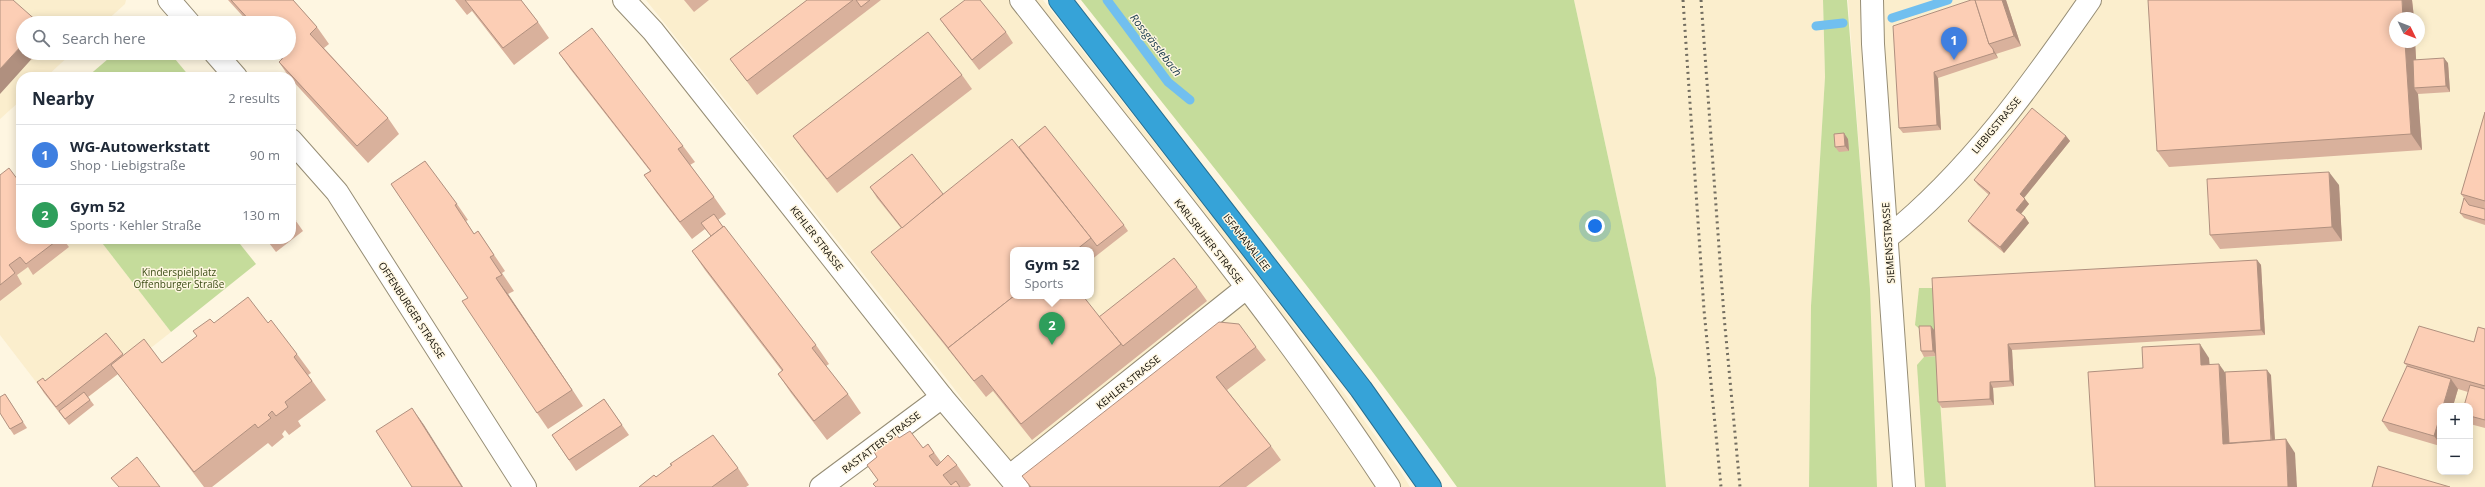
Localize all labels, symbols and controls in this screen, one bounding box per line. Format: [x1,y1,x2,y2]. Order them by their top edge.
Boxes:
water label: Rossgässlebach [1127,10,1186,79]
north arrow [2389,12,2425,48]
search box [16,16,296,60]
icon: search [30,27,52,49]
pin: 1 [1941,27,1967,60]
text: Search here [62,28,146,48]
text: Nearby [32,87,94,110]
text: 2 results [228,89,280,107]
street label: LIEBIGSTRASSE [1968,94,2024,156]
text: WG-Autowerkstatt [70,136,210,156]
text: 1 [41,146,49,164]
text: 90 m [250,146,280,164]
text: Shop · Liebigstraße [70,156,185,174]
text: Gym 52 [70,196,125,216]
street label: KARLSRUHER STRASSE [1171,196,1247,286]
street label: SIEMENSSTRASSE [1878,202,1898,284]
street label: KEHLER STRASSE [787,203,847,273]
text: 2 [41,206,49,224]
text: 130 m [242,206,280,224]
street label: ISFAHANALLEE [1220,211,1274,273]
text: Sports · Kehler Straße [70,216,201,234]
your location [1585,216,1605,236]
popup [1010,247,1094,299]
text: Gym 52 [1024,254,1080,274]
street label: OFFENBURGER STRASSE [375,259,449,361]
park label: Kinderspielplatz Offenburger Straße [134,265,225,291]
text: Sports [1024,274,1063,292]
pin: 2 [1039,312,1065,345]
street label: KEHLER STRASSE [1093,352,1163,412]
map controls [2437,403,2473,475]
button: + [2437,403,2473,439]
street label: RASTATTER STRASSE [839,408,923,476]
button: − [2437,439,2473,475]

